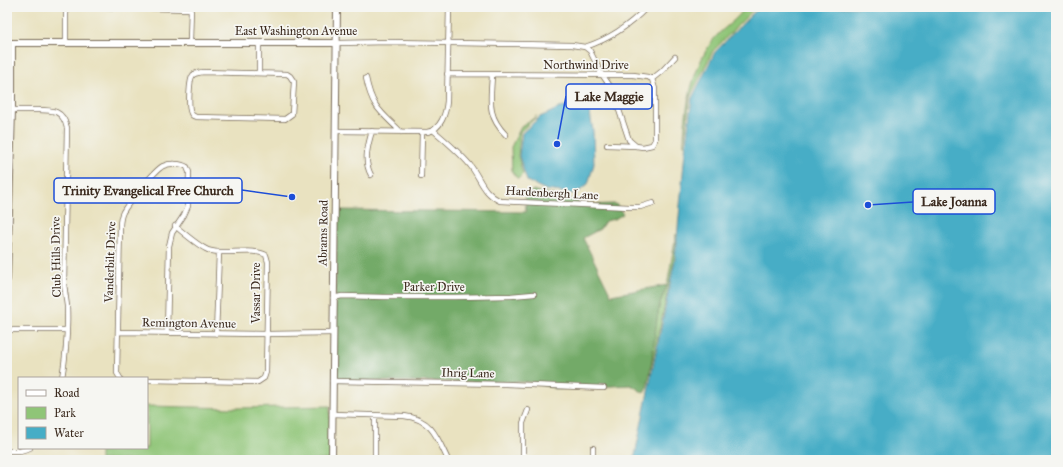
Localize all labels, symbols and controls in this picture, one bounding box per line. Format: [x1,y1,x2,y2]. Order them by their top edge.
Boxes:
street label: East Washington Avenue [235,24,357,39]
street label: Northwind Drive [543,58,629,72]
callout: Lake Maggie [566,84,652,109]
text: Lake Maggie [574,89,644,105]
callout: Trinity Evangelical Free Church [54,178,242,203]
text: Trinity Evangelical Free Church [61,183,235,199]
street label: Hardenbergh Lane [505,184,599,203]
callout: Lake Joanna [913,189,995,214]
text: Lake Joanna [921,194,987,210]
street label: Abrams Road [315,200,331,267]
street label: Club Hills Drive [48,216,64,298]
street label: Vanderbilt Drive [102,221,118,304]
street label: Vassar Drive [249,262,263,325]
street label: Parker Drive [403,280,465,294]
street label: Remington Avenue [142,315,236,332]
street label: Ihrig Lane [441,366,495,381]
legend [18,377,148,449]
text: Road [54,386,80,400]
text: Park [54,406,76,420]
text: Water [54,426,84,440]

